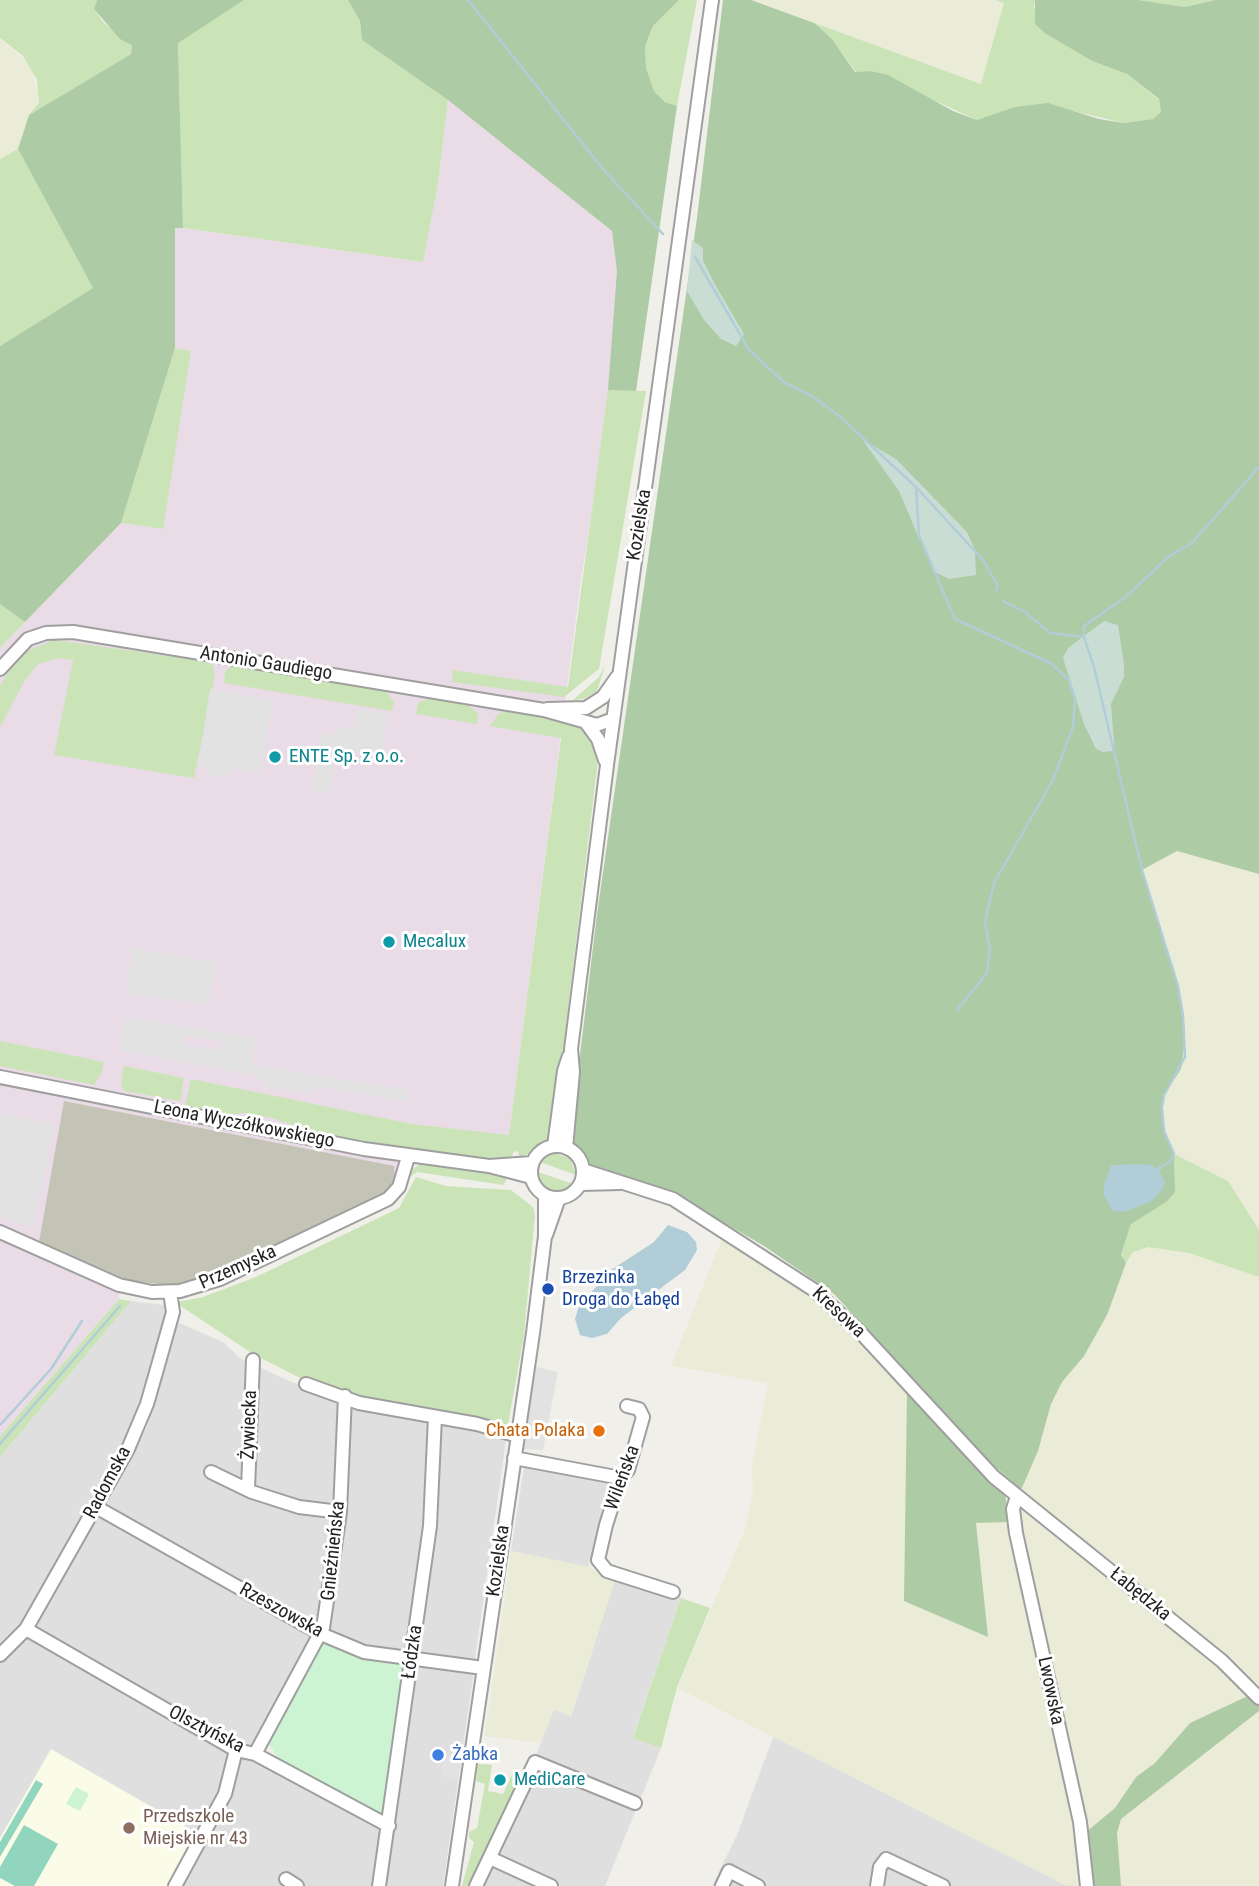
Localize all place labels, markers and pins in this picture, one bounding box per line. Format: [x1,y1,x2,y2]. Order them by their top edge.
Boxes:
place label: ENTE Sp. z o.o. [289,746,404,768]
marker: ENTE Sp. z o.o. [267,749,283,765]
place label: Mecalux [403,931,466,953]
marker: Mecalux [381,934,397,950]
place label: Brzezinka Droga do Łabęd [562,1267,680,1311]
marker: Brzezinka Droga do Łabęd [540,1281,556,1297]
place label: Chata Polaka [486,1420,585,1442]
marker: Chata Polaka [591,1423,607,1439]
place label: Żabka [452,1744,498,1766]
marker: Żabka [430,1747,446,1763]
place label: MediCare [514,1769,585,1791]
marker: MediCare [492,1772,508,1788]
place label: Przedszkole Miejskie nr 43 [143,1806,248,1850]
marker: Przedszkole Miejskie nr 43 [121,1820,137,1836]

